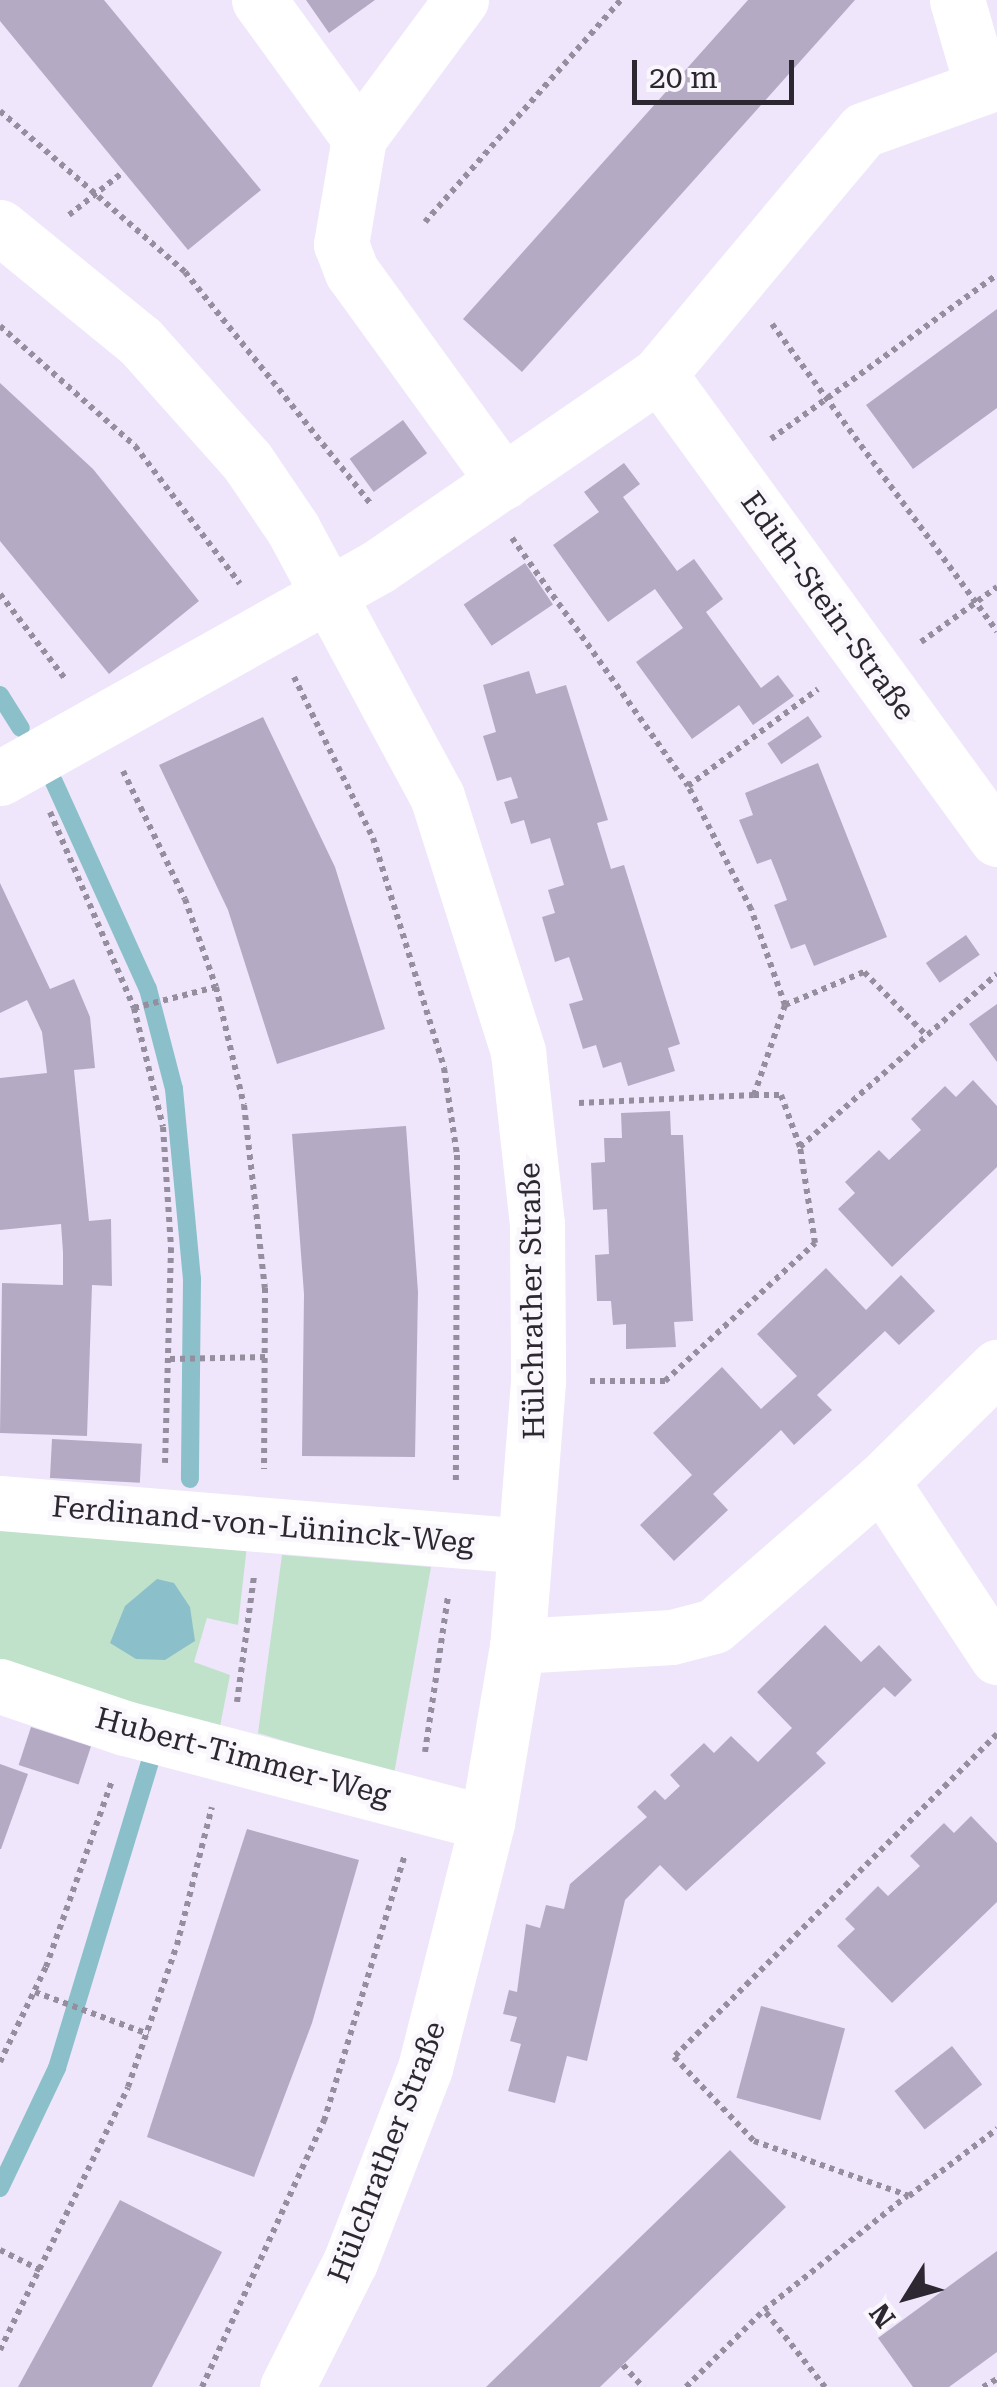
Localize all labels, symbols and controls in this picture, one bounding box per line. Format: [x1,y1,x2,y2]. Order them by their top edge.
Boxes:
scale bar [637,40,800,102]
text: 20 m [649,60,718,95]
street label: Edith-Stein-Straße [733,485,923,727]
street label: Hülchrather Straße [512,1162,552,1440]
street label: Ferdinand-von-Lüninck-Weg [50,1489,476,1561]
street label: Hubert-Timmer-Weg [92,1700,394,1814]
street label: Hülchrather Straße [321,2016,453,2288]
north arrow [857,2247,957,2347]
text: N [863,2297,902,2334]

